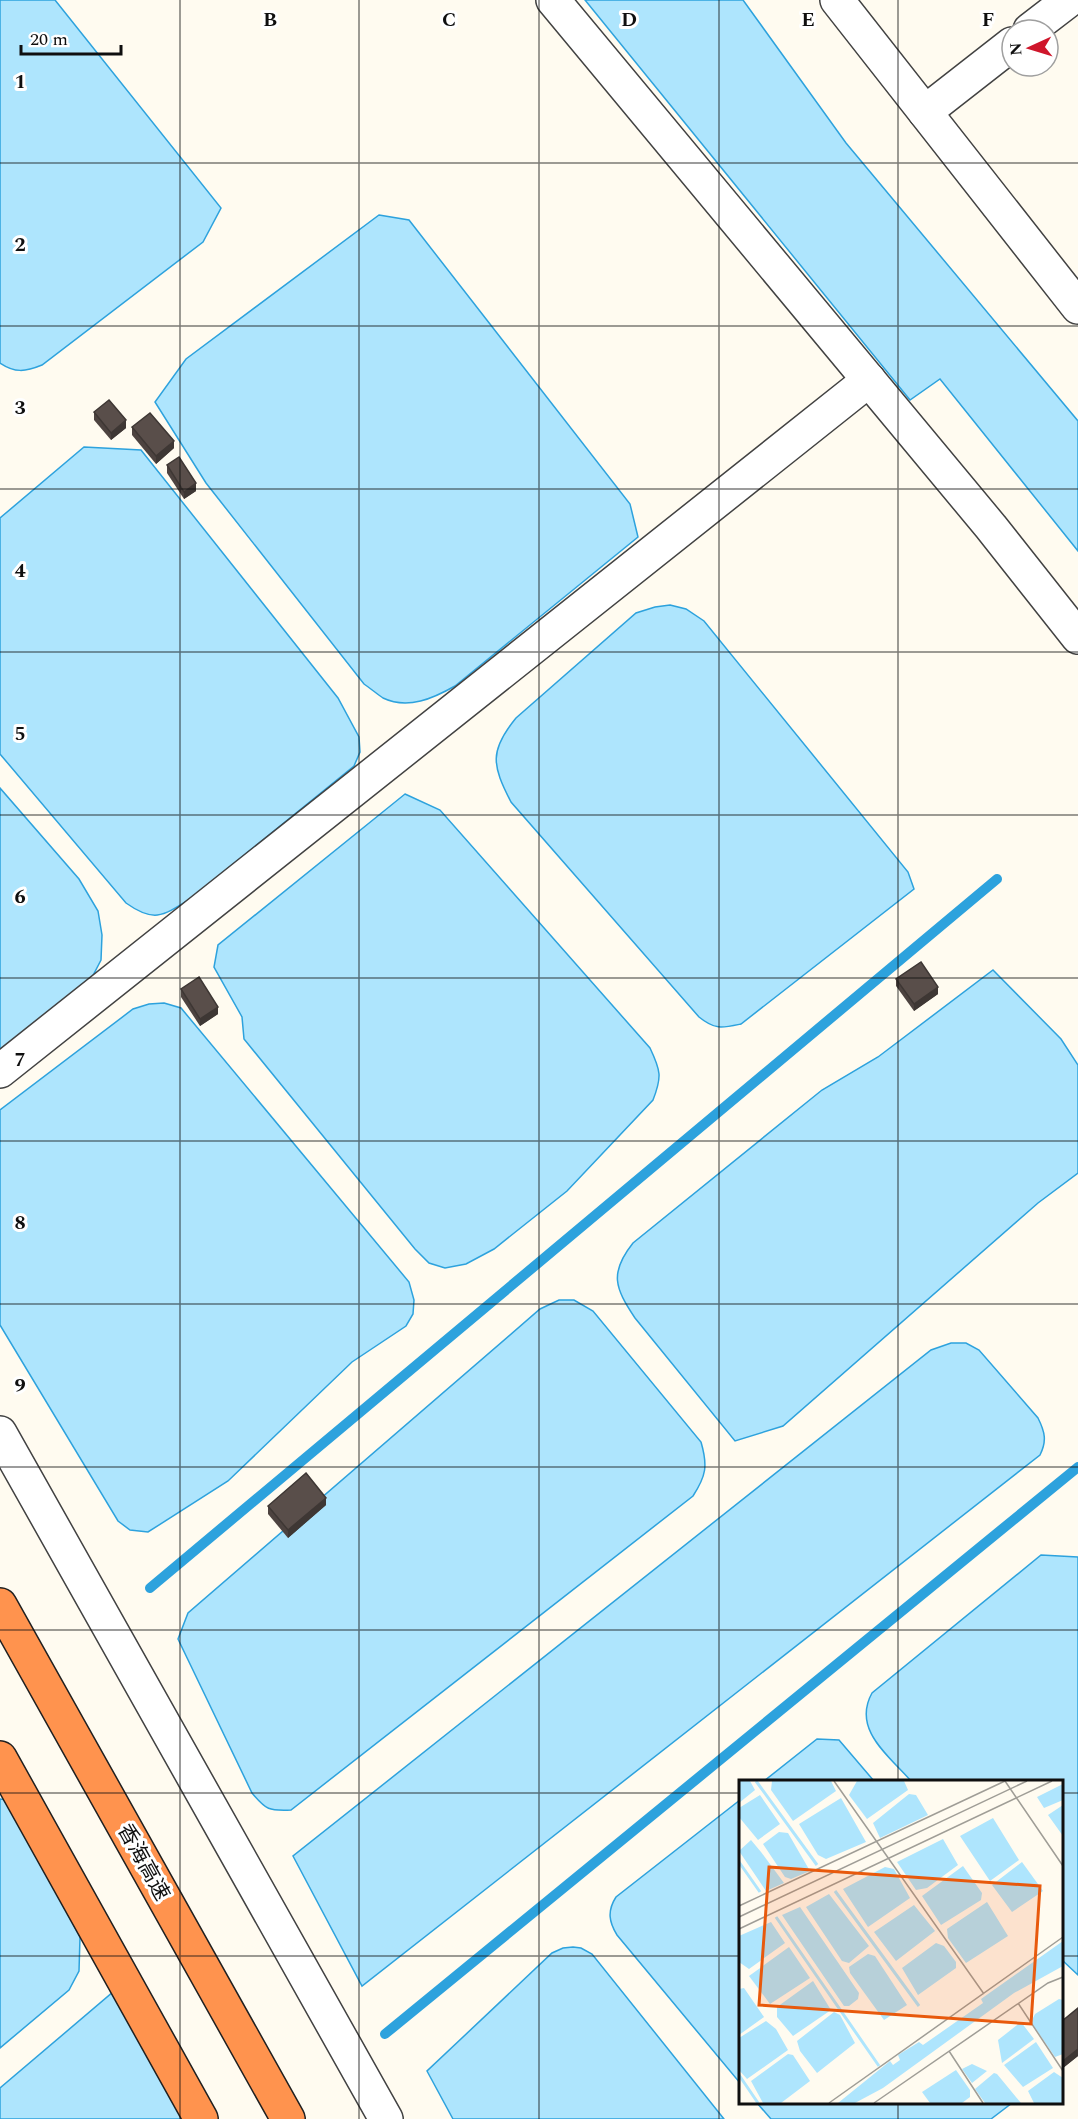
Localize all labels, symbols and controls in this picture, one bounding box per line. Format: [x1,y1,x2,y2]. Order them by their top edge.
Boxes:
text: B [263,5,277,35]
text: C [442,5,456,35]
text: D [621,5,637,35]
text: E [801,5,815,35]
text: F [982,5,994,35]
scale bar [21,18,122,56]
north arrow [1000,18,1060,78]
text: 20 m [30,26,68,53]
text: N [1004,42,1028,56]
text: 1 [14,67,26,97]
text: 2 [14,230,26,260]
text: 3 [14,393,26,423]
text: 4 [14,556,26,586]
text: 5 [14,719,26,749]
text: 6 [14,882,26,912]
text: 7 [14,1045,26,1075]
text: 8 [14,1208,26,1238]
text: 9 [14,1371,26,1401]
inset map [739,1780,1063,2104]
street label: 香海高速 [109,1818,177,1907]

